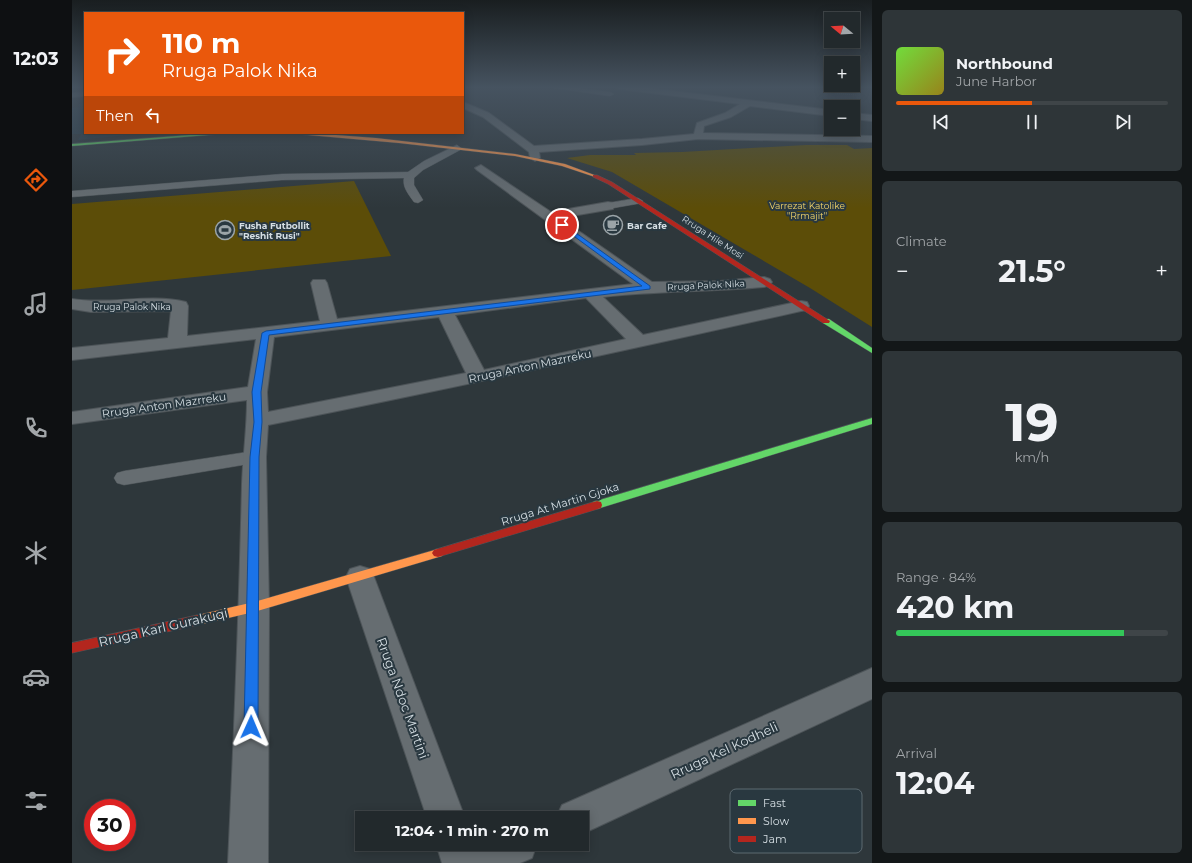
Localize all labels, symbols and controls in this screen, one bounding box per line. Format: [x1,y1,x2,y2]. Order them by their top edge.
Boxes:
north arrow [824,12,860,48]
map controls [824,12,860,136]
text: 110 m [162,26,240,60]
icon: right [96,28,148,80]
text: 12:03 [13,48,59,70]
text: Northbound [956,54,1053,73]
button: + [824,56,860,92]
text: Rruga Palok Nika [162,60,318,82]
text: June Harbor [956,73,1037,89]
button: − [824,100,860,136]
icon: left [142,104,164,126]
text: Then [96,106,134,125]
icon: previous [930,111,952,133]
icon: pause [1021,111,1043,133]
icon: next [1112,111,1134,133]
icon: directions [22,166,50,194]
park label: Varrezat Katolike "Rrmajit" [769,200,845,221]
pin [545,208,579,242]
street label: Rruga Hile Mosi [680,213,746,261]
icon: arrive [551,214,573,236]
cafe icon: Bar Cafe [602,214,624,236]
sports icon: Fusha Futbollit "Reshit Rusi" [214,219,236,241]
place label: Fusha Futbollit "Reshit Rusi" [239,220,310,241]
place label: Bar Cafe [627,220,667,231]
text: Climate [896,233,947,249]
text: 21.5° [998,253,1066,290]
text: − [896,258,909,285]
text: + [1155,258,1168,285]
street label: Rruga Palok Nika [667,277,745,293]
icon: music [22,290,50,318]
street label: Rruga Palok Nika [93,301,171,312]
street label: Rruga Anton Mazrreku [467,346,593,386]
street label: Rruga Anton Mazrreku [101,389,227,421]
text: 19 [1005,391,1059,454]
icon: phone [22,414,50,442]
text: km/h [1015,449,1049,465]
street label: Rruga At Martin Gjoka [499,479,621,529]
icon: climate [22,539,50,567]
text: Range · 84% [896,569,976,585]
text: 420 km [896,589,1014,626]
street label: Rruga Karl Gurakuqi [97,604,229,650]
street label: Rruga Ndoc Martini [374,635,432,761]
icon: car [22,663,50,691]
position arrow [230,706,272,748]
street label: Rruga Kel Kodheli [668,718,780,782]
text: Arrival [896,745,937,761]
text: 12:04 [896,765,974,802]
icon: filters [22,787,50,815]
legend [730,789,862,853]
text: Fast [763,796,787,810]
speed limit sign: 30 [84,799,136,851]
text: Slow [763,814,789,828]
text: 12:04 · 1 min · 270 m [395,821,549,840]
text: Jam [762,832,787,846]

